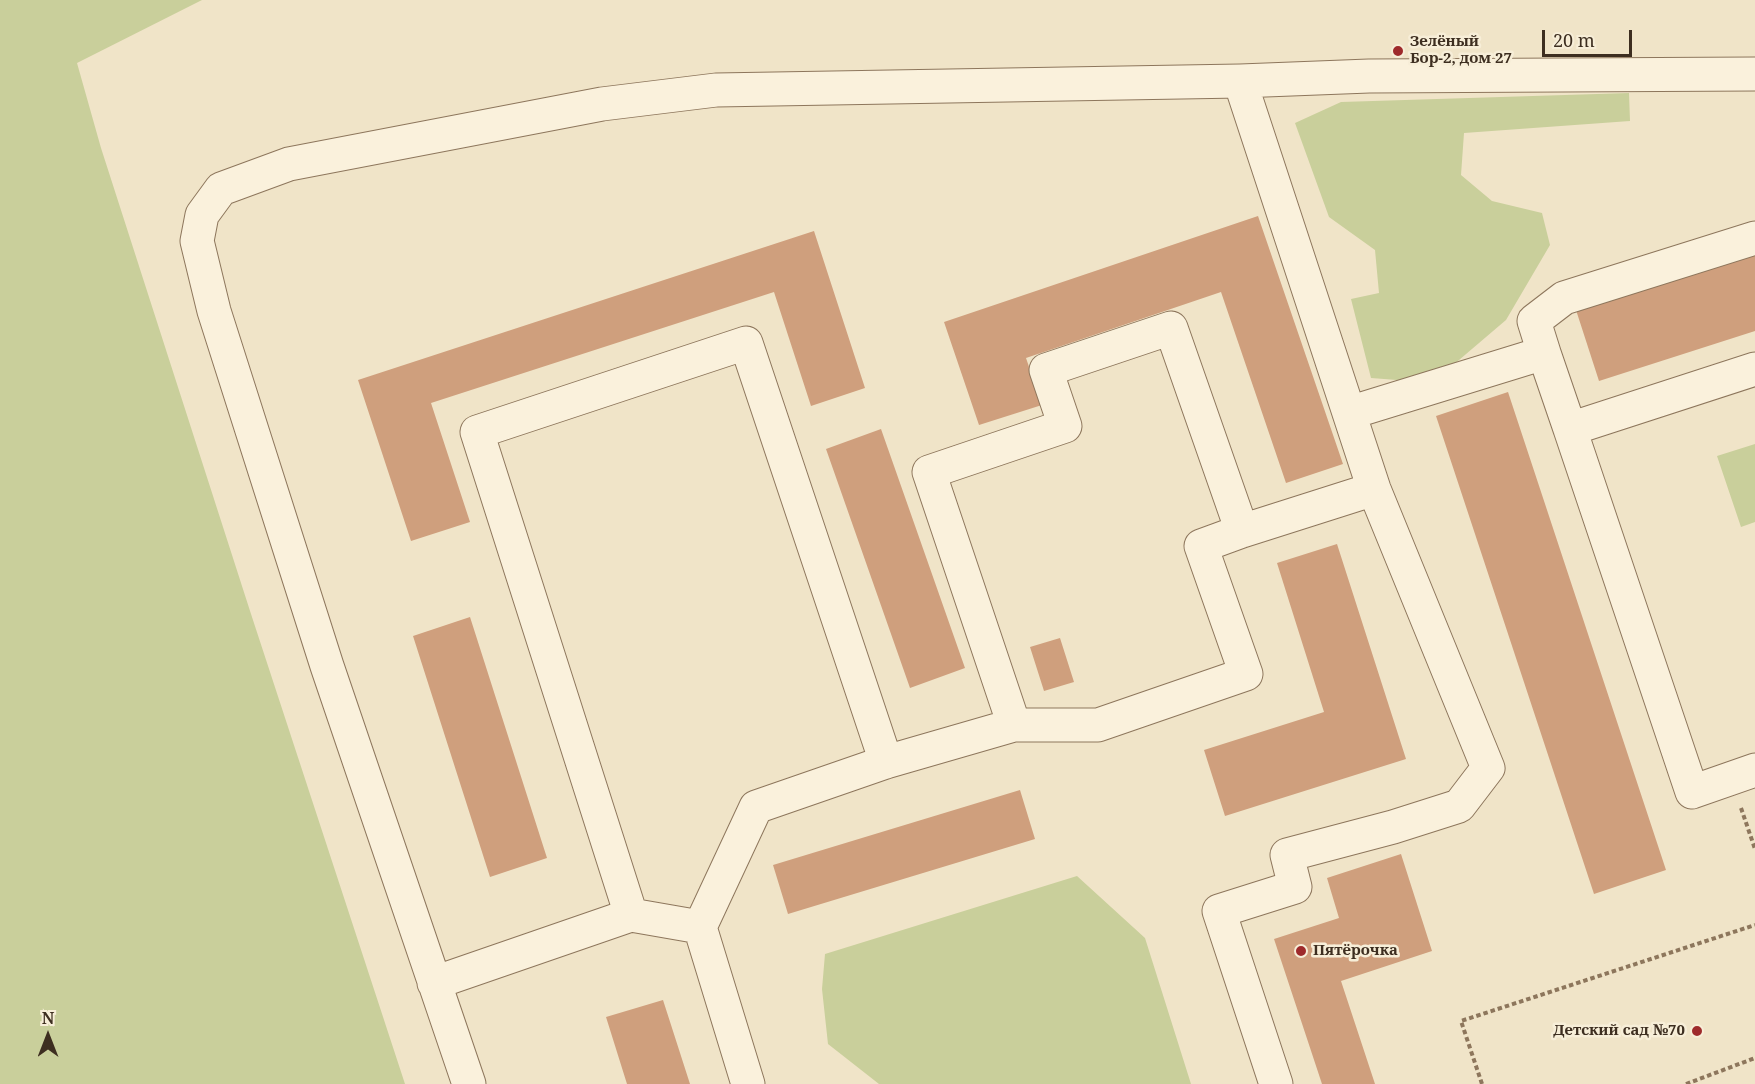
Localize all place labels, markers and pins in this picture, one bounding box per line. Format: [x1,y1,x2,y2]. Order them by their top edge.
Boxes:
place label: Зелёный Бор-2, дом 27 [1410,33,1512,68]
marker: Зелёный Бор-2, дом 27 [1391,44,1405,58]
place label: Пятёрочка [1313,942,1398,960]
marker: Пятёрочка [1294,944,1308,958]
place label: Детский сад №70 [1553,1022,1685,1040]
marker: Детский сад №70 [1690,1024,1704,1038]

